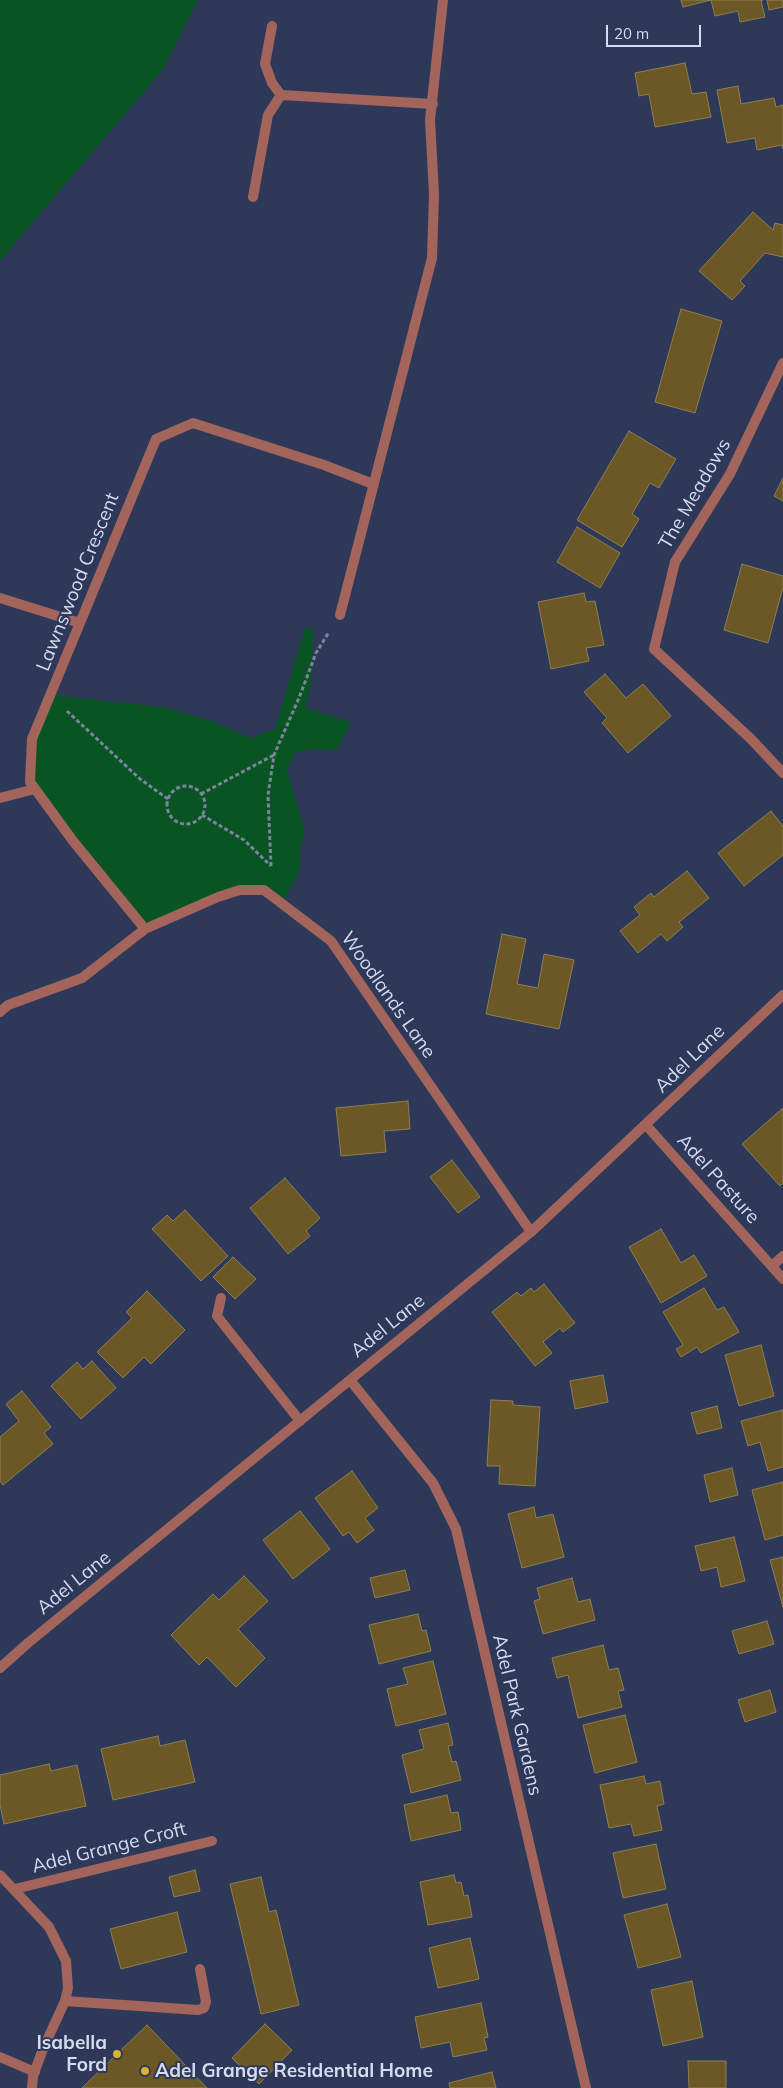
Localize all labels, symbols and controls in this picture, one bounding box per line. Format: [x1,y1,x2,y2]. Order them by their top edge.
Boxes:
scale bar [608,15,703,47]
text: 20 m [614,24,649,43]
street label: The Meadows [654,435,736,553]
street label: Lawnswood Crescent [32,490,124,674]
street label: Woodlands Lane [336,927,440,1063]
street label: Adel Lane [650,1020,730,1098]
street label: Adel Pasture [672,1130,764,1228]
street label: Adel Lane [347,1289,429,1363]
street label: Adel Lane [33,1546,115,1620]
street label: Adel Park Gardens [487,1632,547,1798]
street label: Adel Grange Croft [29,1818,189,1878]
place label: Isabella Ford [36,2032,107,2076]
marker: Isabella Ford [111,2048,123,2060]
place label: Adel Grange Residential Home [155,2060,433,2082]
marker: Adel Grange Residential Home [139,2065,151,2077]

